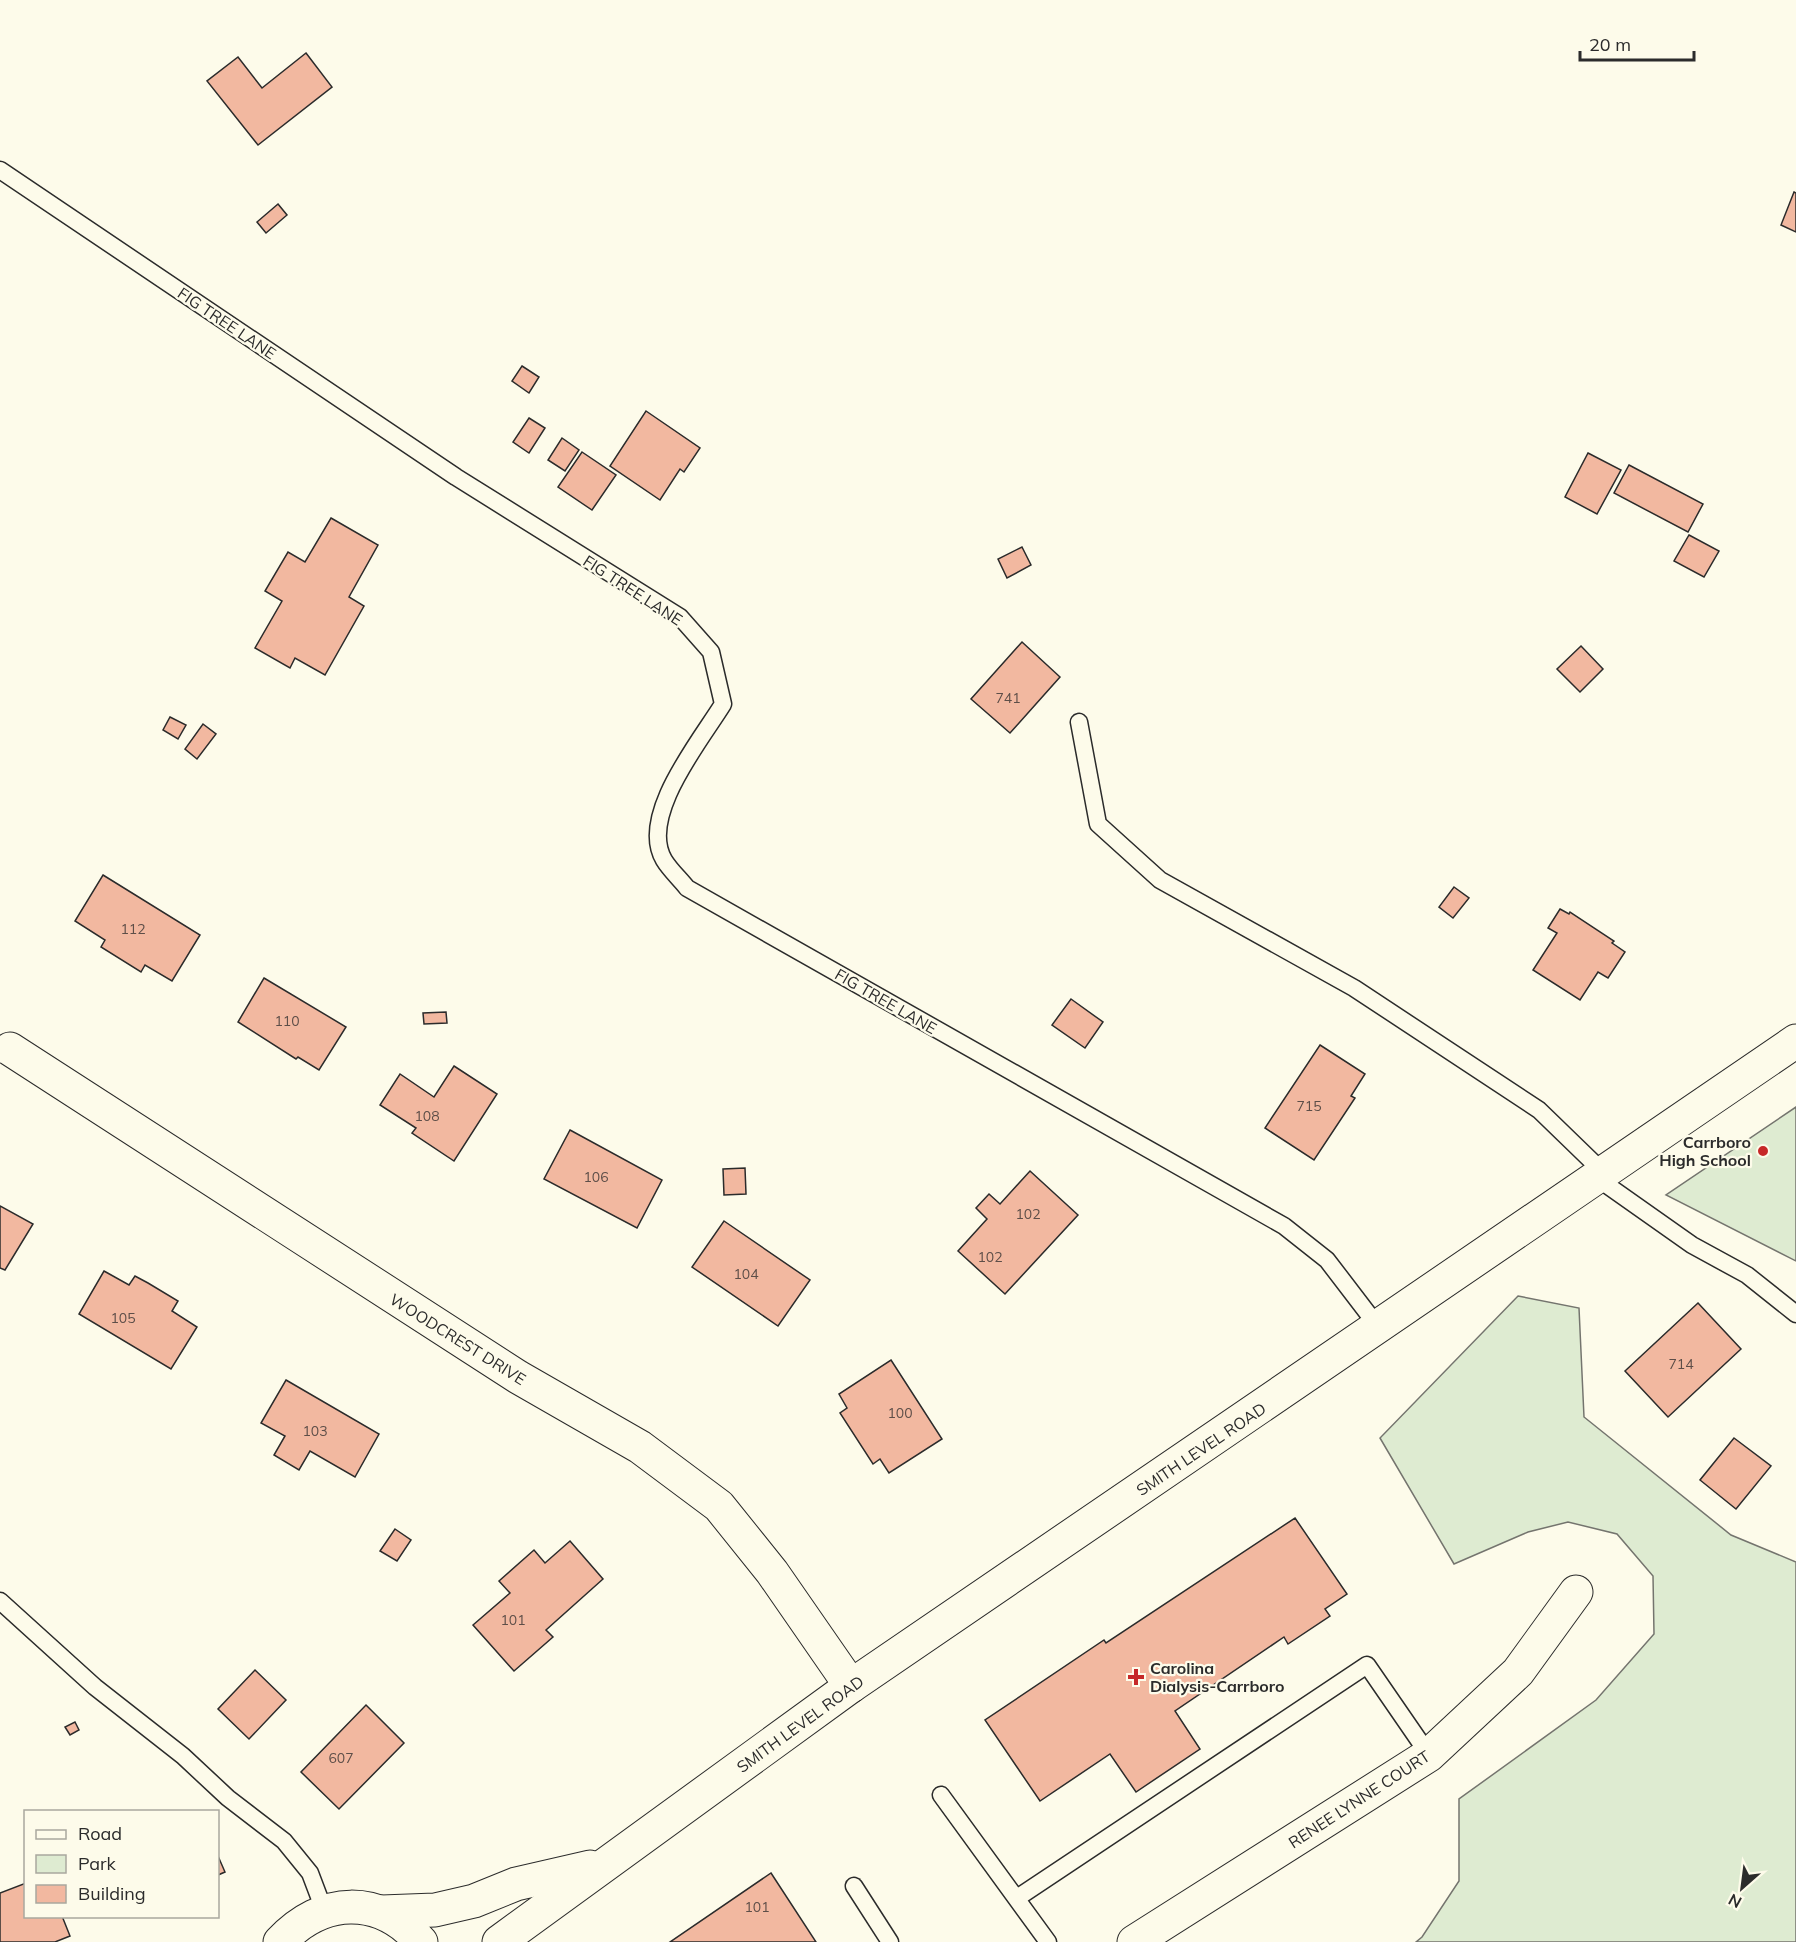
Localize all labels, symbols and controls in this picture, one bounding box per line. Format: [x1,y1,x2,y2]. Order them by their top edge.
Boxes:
scale bar [1580,24,1694,62]
text: 20 m [1589,33,1631,56]
street label: FIG TREE LANE [174,283,280,363]
street label: FIG TREE LANE [580,550,686,630]
house number: 741 [995,689,1021,707]
house number: 112 [120,920,146,938]
street label: FIG TREE LANE [832,964,940,1038]
house number: 110 [274,1012,300,1030]
house number: 715 [1296,1097,1322,1115]
house number: 108 [414,1107,440,1125]
place label: Carrboro High School [1659,1132,1751,1170]
marker: Carrboro High School [1756,1144,1770,1158]
house number: 106 [583,1168,609,1186]
house number: 102 [1015,1205,1041,1223]
house number: 102 [977,1248,1003,1266]
house number: 104 [733,1265,759,1283]
street label: WOODCREST DRIVE [386,1289,530,1389]
house number: 105 [110,1309,136,1327]
house number: 714 [1668,1355,1694,1373]
street label: SMITH LEVEL ROAD [1132,1398,1270,1500]
house number: 100 [887,1404,913,1422]
house number: 103 [302,1422,328,1440]
house number: 101 [500,1611,526,1629]
place label: Carolina Dialysis-Carrboro [1150,1658,1284,1696]
marker: Carolina Dialysis-Carrboro [1127,1668,1145,1686]
street label: SMITH LEVEL ROAD [733,1671,867,1777]
street label: RENEE LYNNE COURT [1284,1746,1434,1852]
house number: 607 [328,1749,354,1767]
legend [24,1810,219,1918]
text: Road [78,1822,122,1845]
text: Park [78,1852,117,1875]
north arrow [1712,1858,1772,1918]
text: Building [78,1882,146,1905]
text: N [1725,1890,1745,1913]
house number: 101 [744,1898,770,1916]

